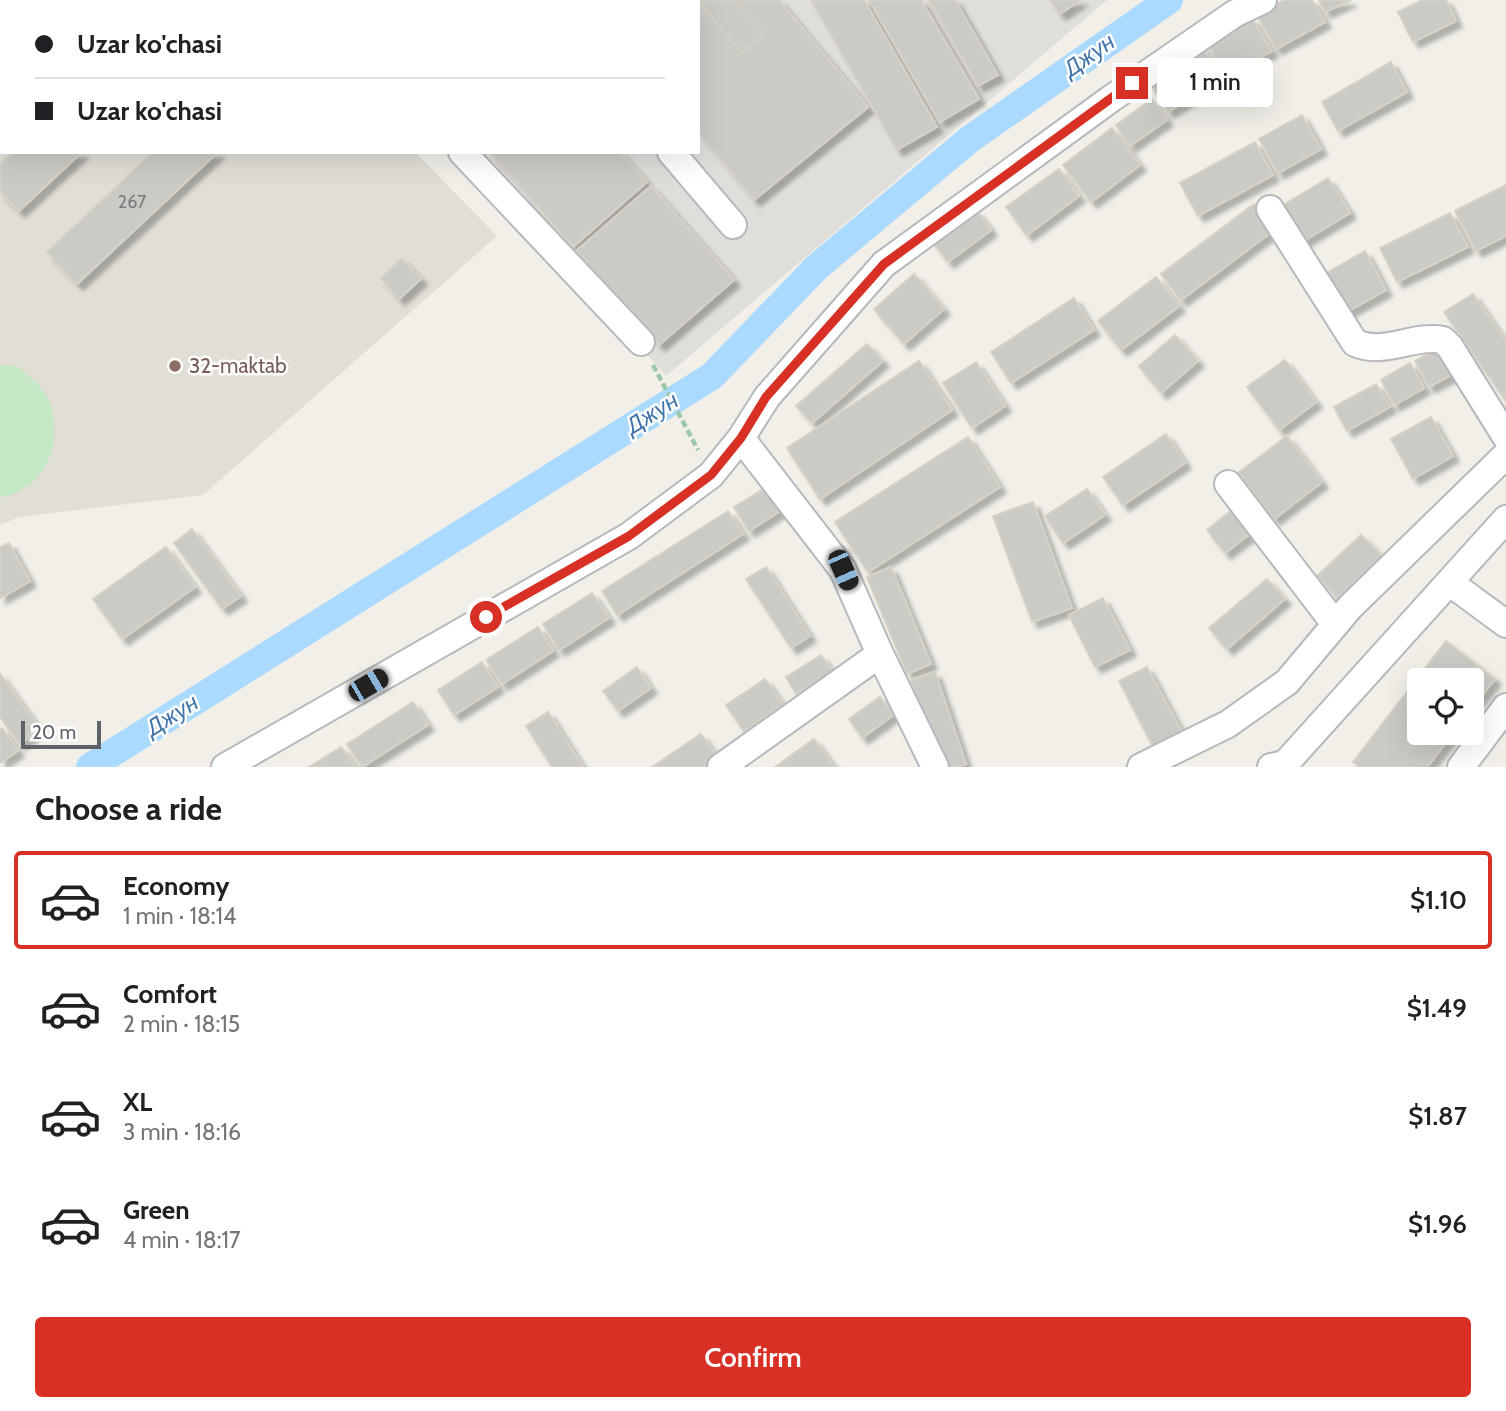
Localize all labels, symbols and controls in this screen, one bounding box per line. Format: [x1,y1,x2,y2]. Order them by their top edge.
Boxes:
water label: Джун [1055,27,1120,84]
text: Uzar ko'chasi [77,28,222,60]
callout: 1 min [1156,58,1272,108]
route end [1116,67,1148,99]
text: 1 min [1189,68,1241,96]
text: Uzar ko'chasi [77,95,222,127]
house number: 267 [118,191,146,213]
place label: 32-maktab [189,353,287,378]
marker: 32-maktab [167,358,183,374]
water label: Джун [618,386,684,441]
car [825,547,862,593]
route start [470,601,502,633]
car [345,665,392,705]
map controls [1407,668,1484,745]
button: locate [1407,668,1484,745]
water label: Джун [138,688,204,743]
scale bar [21,718,102,750]
text: 20 m [32,721,76,744]
text: Choose a ride [35,789,222,828]
icon: car [39,869,102,932]
text: Economy [123,870,229,902]
text: $1.10 [1410,884,1467,916]
text: 1 min · 18:14 [123,902,236,930]
icon: car [39,977,102,1040]
text: Comfort [123,978,217,1010]
text: $1.49 [1407,992,1467,1024]
text: 2 min · 18:15 [123,1010,240,1038]
icon: car [39,1085,102,1148]
text: XL [123,1086,152,1118]
text: $1.87 [1408,1100,1467,1132]
text: 3 min · 18:16 [123,1118,241,1146]
icon: car [39,1193,102,1256]
text: Green [123,1194,190,1226]
text: $1.96 [1408,1208,1467,1240]
text: 4 min · 18:17 [123,1226,240,1254]
button: Confirm [35,1317,1471,1397]

